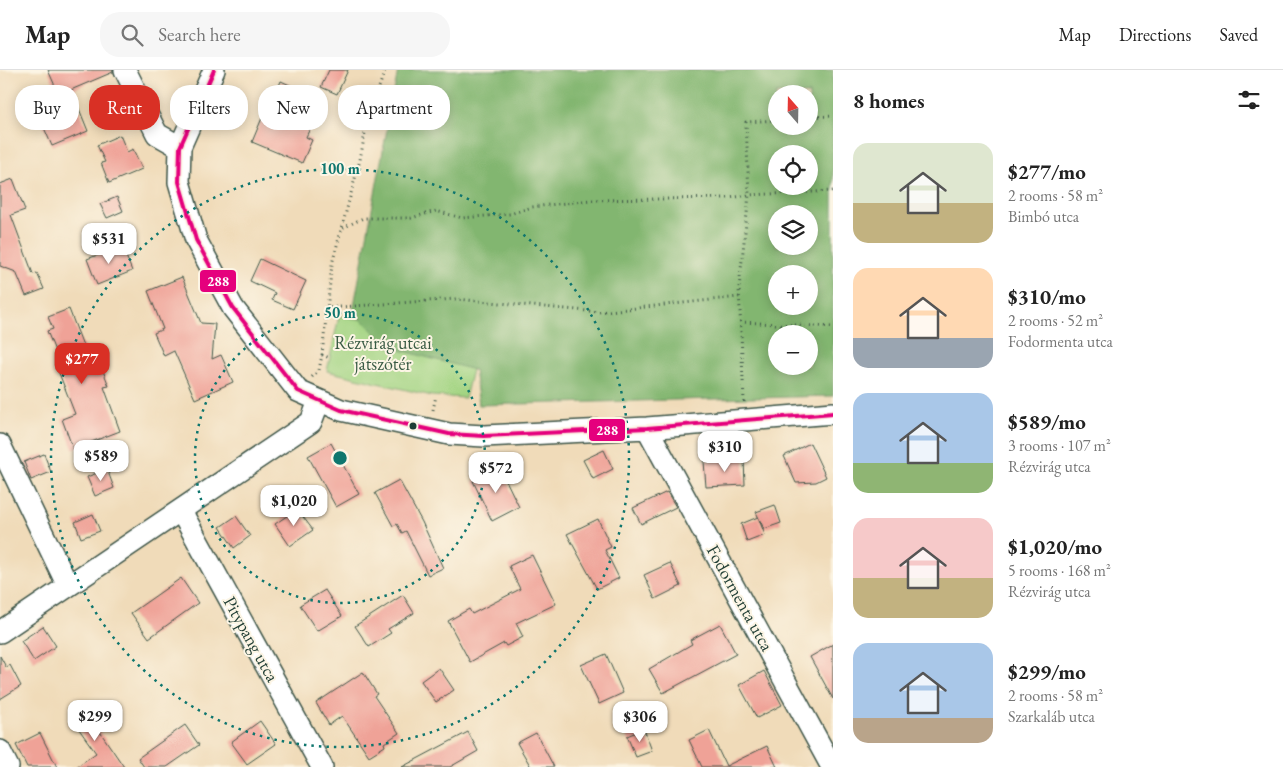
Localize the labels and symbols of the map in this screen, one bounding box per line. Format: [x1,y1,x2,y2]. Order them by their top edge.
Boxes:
north arrow [768,85,818,135]
text: 100 m [320,159,360,178]
pin: $531 [79,222,139,265]
line badge: 288 [199,269,237,293]
text: 288 [207,272,229,290]
text: 50 m [324,303,356,322]
park label: Rézvirág utcai játszótér [334,331,432,375]
pin: $277 [52,342,112,385]
line badge: 288 [588,418,626,442]
unlabelled marker [408,421,418,431]
text: 288 [596,421,618,439]
pin: $310 [695,430,755,473]
pin: $589 [71,440,131,482]
centre of rings [331,449,349,467]
pin: $572 [466,452,526,494]
pin: $1,020 [253,484,335,527]
street label: Fodormenta utca [702,541,779,656]
street label: Pitypang utca [219,592,285,686]
pin: $299 [65,700,125,742]
pin: $306 [610,700,670,743]

